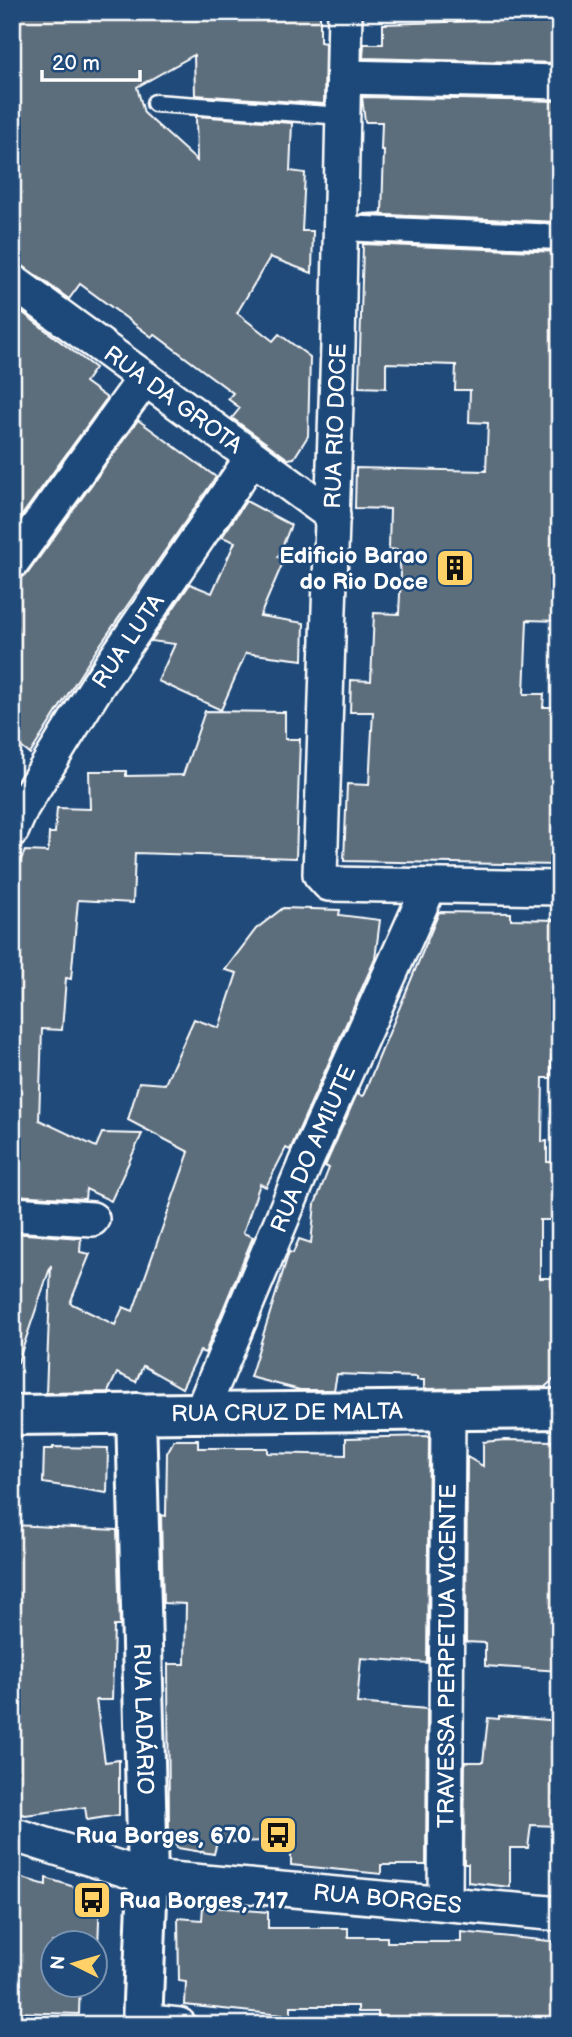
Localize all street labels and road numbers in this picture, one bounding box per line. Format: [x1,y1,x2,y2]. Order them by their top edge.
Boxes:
street label: RUA DA GROTA [98,340,248,460]
street label: RUA RIO DOCE [319,343,353,509]
street label: RUA LUTA [86,588,171,694]
street label: RUA DO AMIUTE [265,1061,362,1237]
street label: RUA CRUZ DE MALTA [171,1398,404,1428]
street label: TRAVESSA PERPETUA VICENTE [432,1484,463,1828]
street label: RUA LADÁRIO [127,1643,159,1795]
street label: RUA BORGES [312,1879,463,1920]

